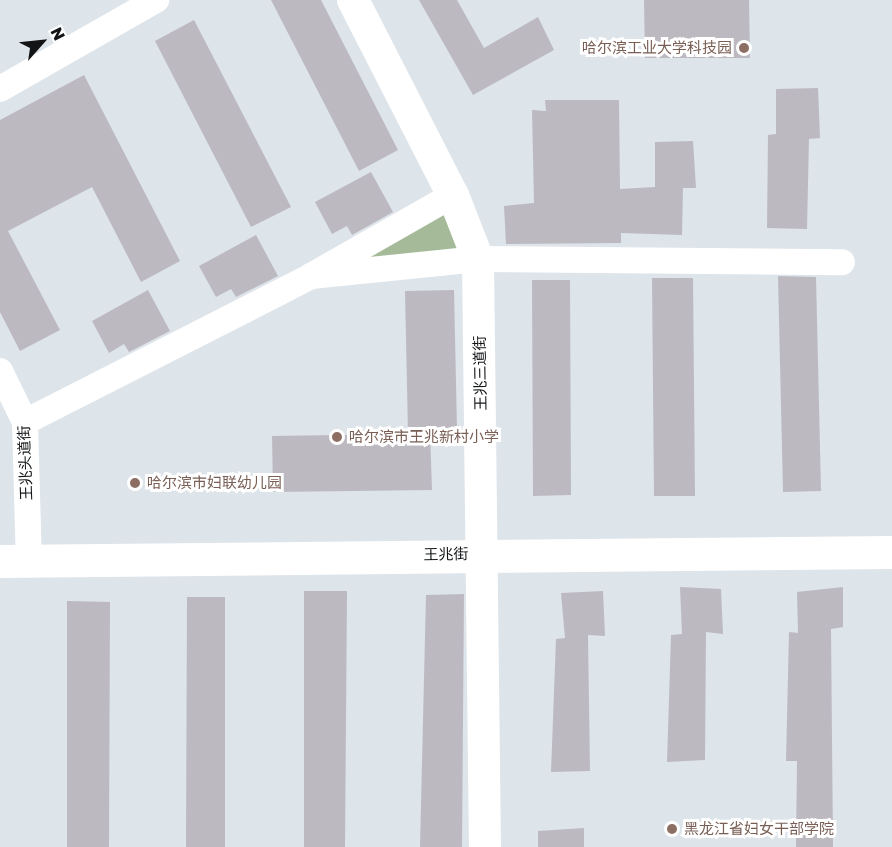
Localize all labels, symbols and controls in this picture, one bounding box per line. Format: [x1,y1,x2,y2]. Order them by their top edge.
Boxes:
north arrow [12,12,72,72]
text: N [46,24,70,44]
place label: 哈尔滨工业大学科技园 [582,39,732,57]
marker: 哈尔滨工业大学科技园 [737,41,751,55]
street label: 王兆三道街 [470,335,490,411]
street label: 王兆头道街 [15,425,35,501]
place label: 哈尔滨市王兆新村小学 [349,428,499,446]
marker: 哈尔滨市王兆新村小学 [330,430,344,444]
place label: 哈尔滨市妇联幼儿园 [147,474,282,492]
marker: 哈尔滨市妇联幼儿园 [128,476,142,490]
street label: 王兆街 [423,545,469,563]
place label: 黑龙江省妇女干部学院 [684,820,834,838]
marker: 黑龙江省妇女干部学院 [665,822,679,836]

